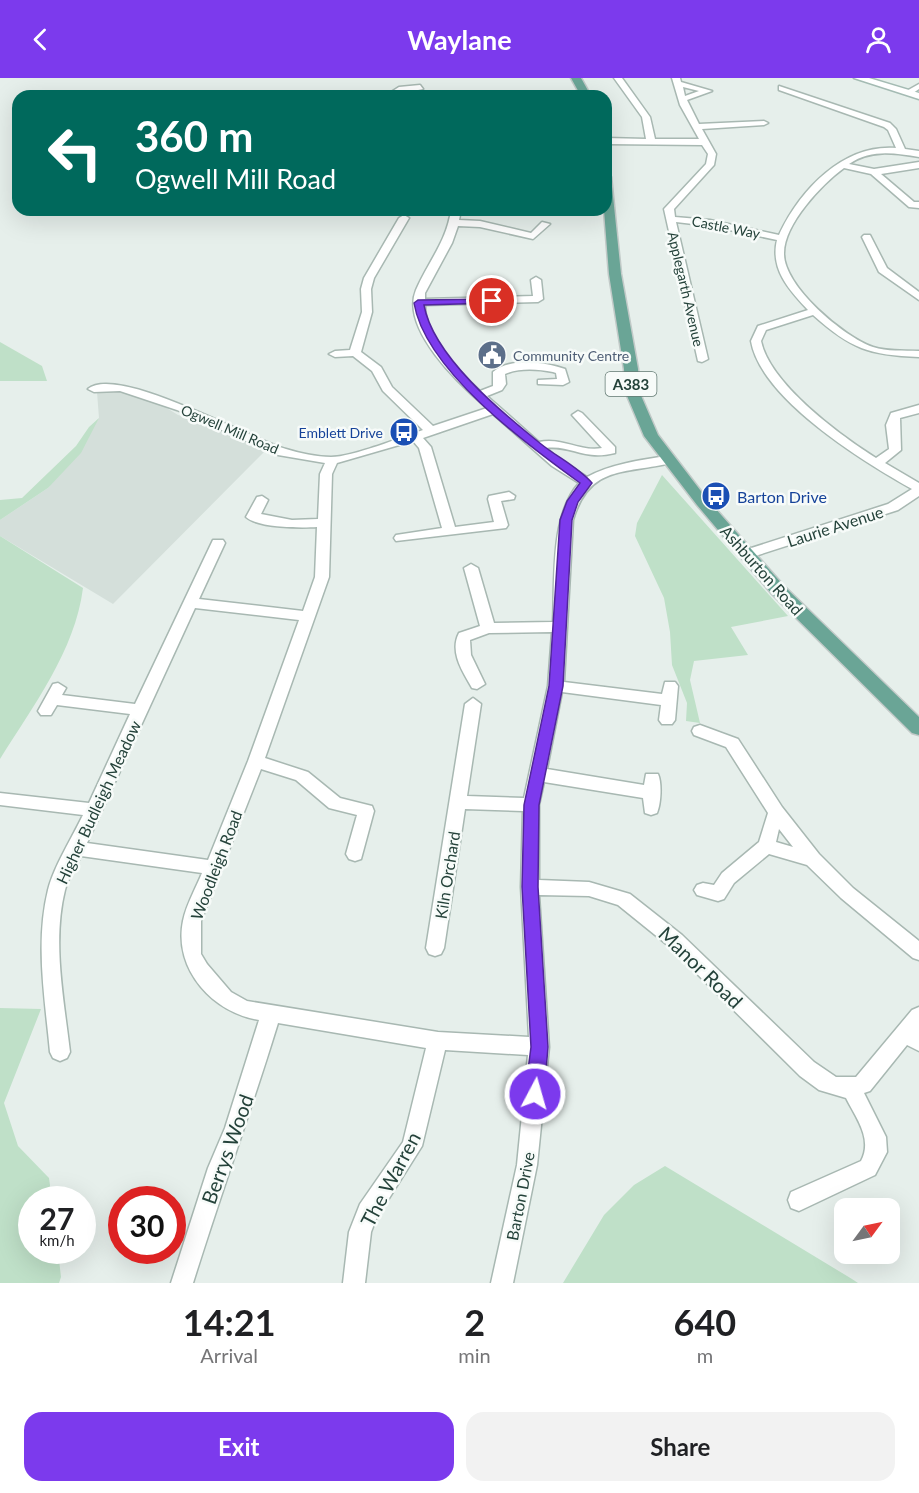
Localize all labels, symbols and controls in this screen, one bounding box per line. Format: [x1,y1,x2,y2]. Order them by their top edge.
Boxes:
icon: back [24,23,57,56]
text: Waylane [407,23,512,56]
icon: person [862,23,895,56]
text: 360 m [135,111,253,161]
icon: left [36,114,114,192]
text: Ogwell Mill Road [135,162,336,195]
street label: Castle Way [690,212,762,242]
street label: Applegarth Avenue [665,230,707,348]
pin [466,275,517,326]
icon: arrive [475,284,508,317]
public building icon: Community Centre [476,339,508,371]
place label: Community Centre [513,347,629,364]
road number: A383 [606,372,656,396]
street label: Ogwell Mill Road [179,401,281,457]
bus stop icon: Emblett Drive [388,416,420,448]
place label: Emblett Drive [299,424,383,441]
bus stop icon: Barton Drive [700,480,732,512]
place label: Barton Drive [737,487,827,506]
street label: Laurie Avenue [785,502,885,550]
street label: Ashburton Road [717,521,807,619]
street label: Higher Budleigh Meadow [52,717,144,887]
street label: Woodleigh Road [186,808,246,922]
street label: Kiln Orchard [431,830,463,920]
street label: Manor Road [654,921,748,1013]
position arrow [503,1062,567,1126]
street label: Berrys Wood [196,1091,258,1207]
street label: The Warren [355,1128,425,1230]
street label: Barton Drive [502,1150,538,1242]
speed limit sign: 30 [108,1186,186,1264]
north arrow [834,1198,900,1264]
map controls [834,1198,900,1264]
text: 27 [40,1200,74,1236]
text: km/h [39,1231,75,1249]
text: 14:21 [183,1300,276,1344]
text: 2 [464,1300,485,1344]
text: 640 [674,1300,736,1344]
text: Arrival [200,1343,258,1367]
text: min [458,1343,491,1367]
text: m [697,1343,713,1367]
button: Exit [24,1412,454,1481]
button: Share [466,1412,895,1481]

